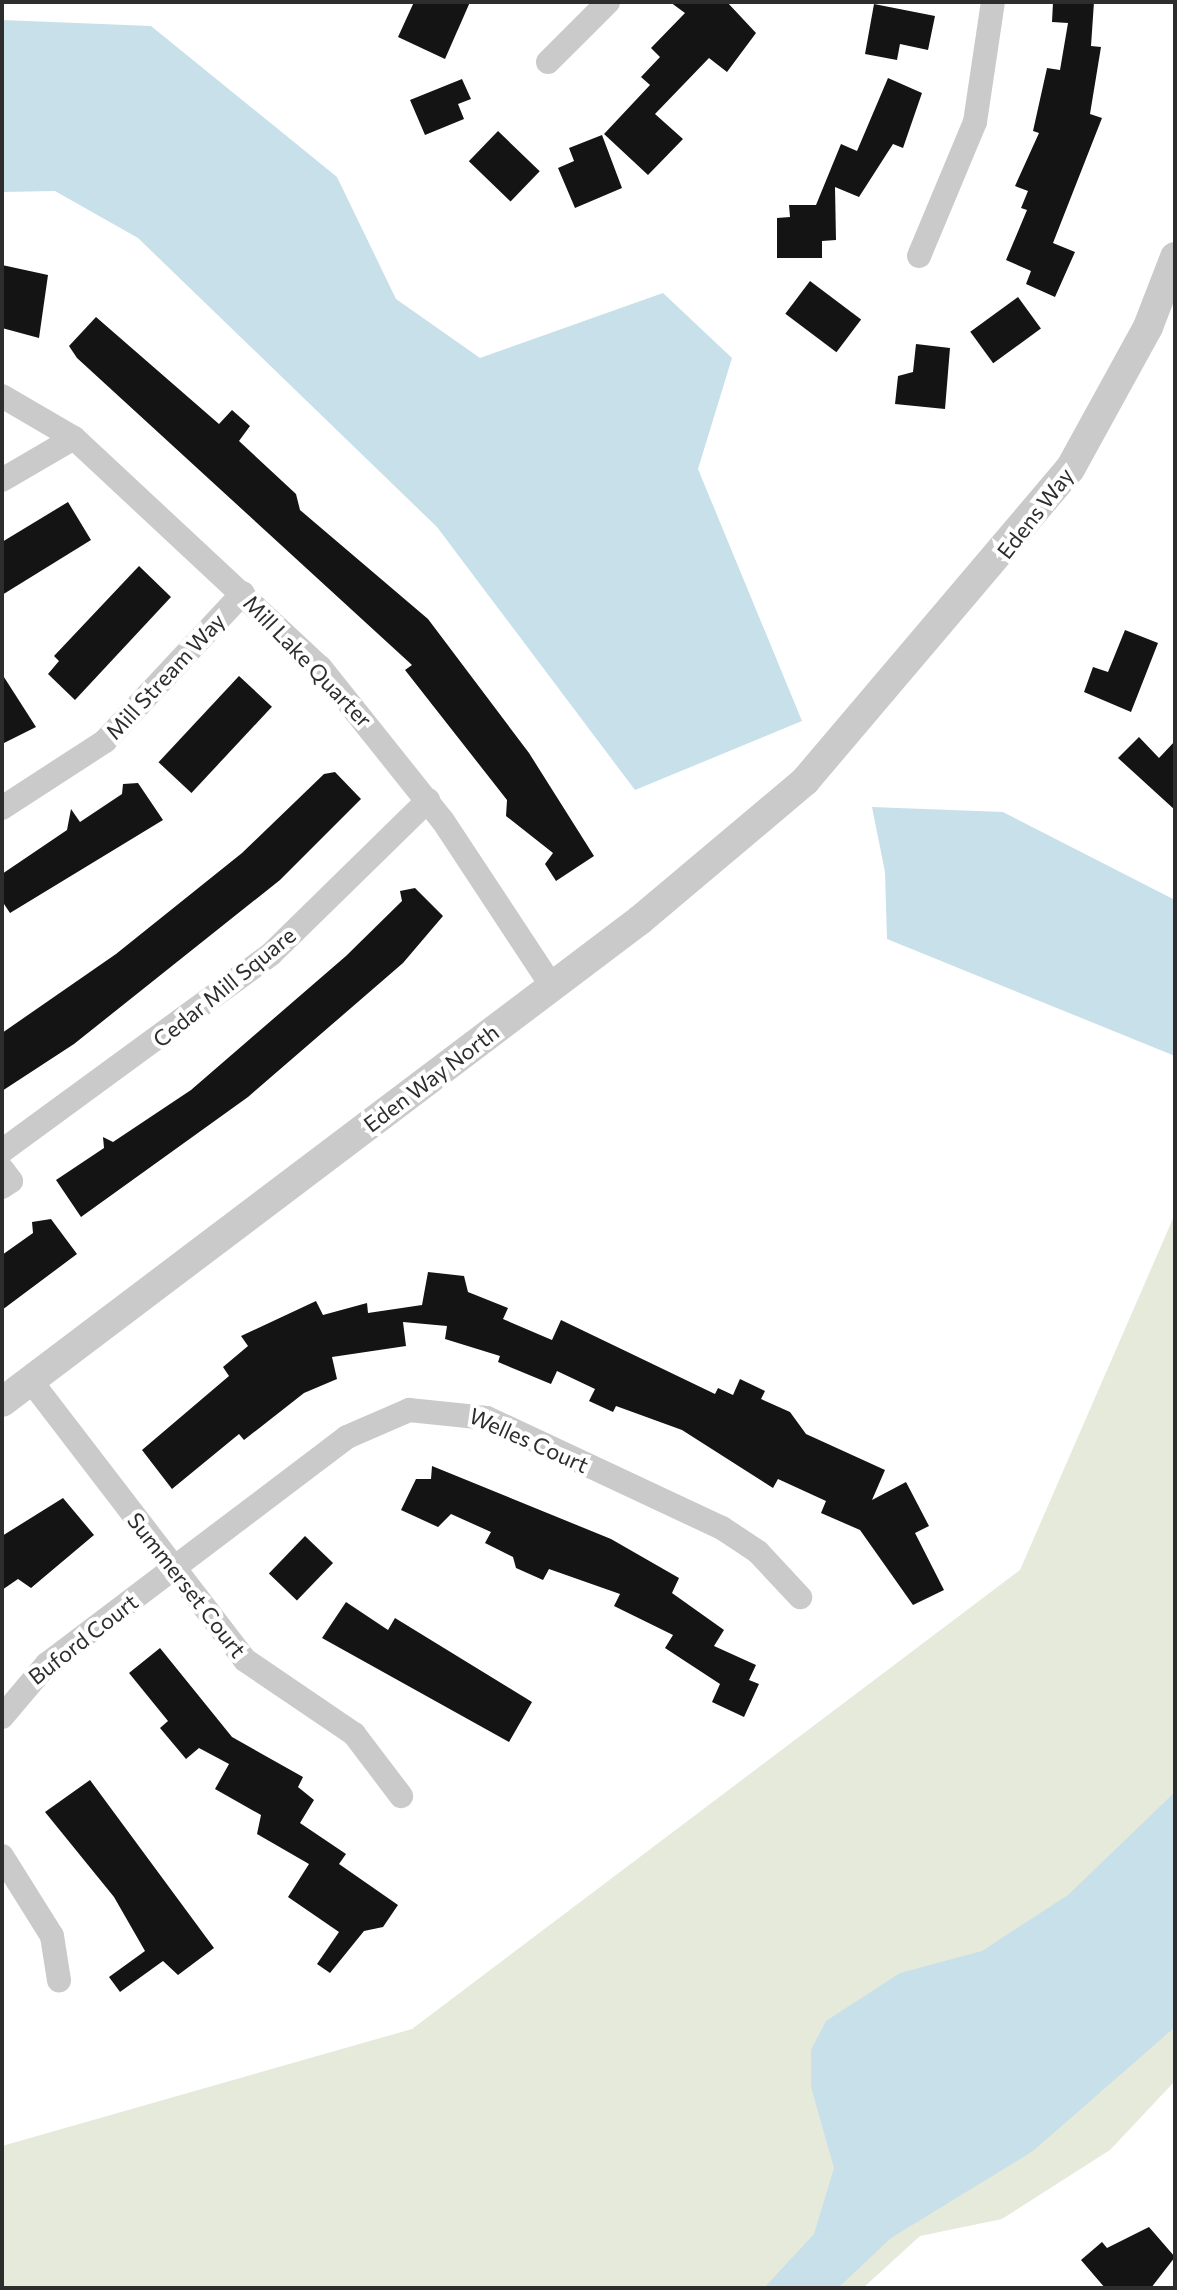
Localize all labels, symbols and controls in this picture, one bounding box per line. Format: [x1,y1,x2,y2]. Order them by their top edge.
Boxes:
street label: Edens Way [991,462,1079,564]
street label: Mill Lake Quarter [238,590,378,732]
street label: Mill Stream Way [100,608,230,744]
street label: Cedar Mill Square [147,921,301,1053]
street label: Eden Way North [358,1019,504,1137]
street label: Welles Court [465,1402,593,1478]
street label: Summerset Court [122,1507,252,1663]
street label: Buford Court [23,1588,143,1690]

